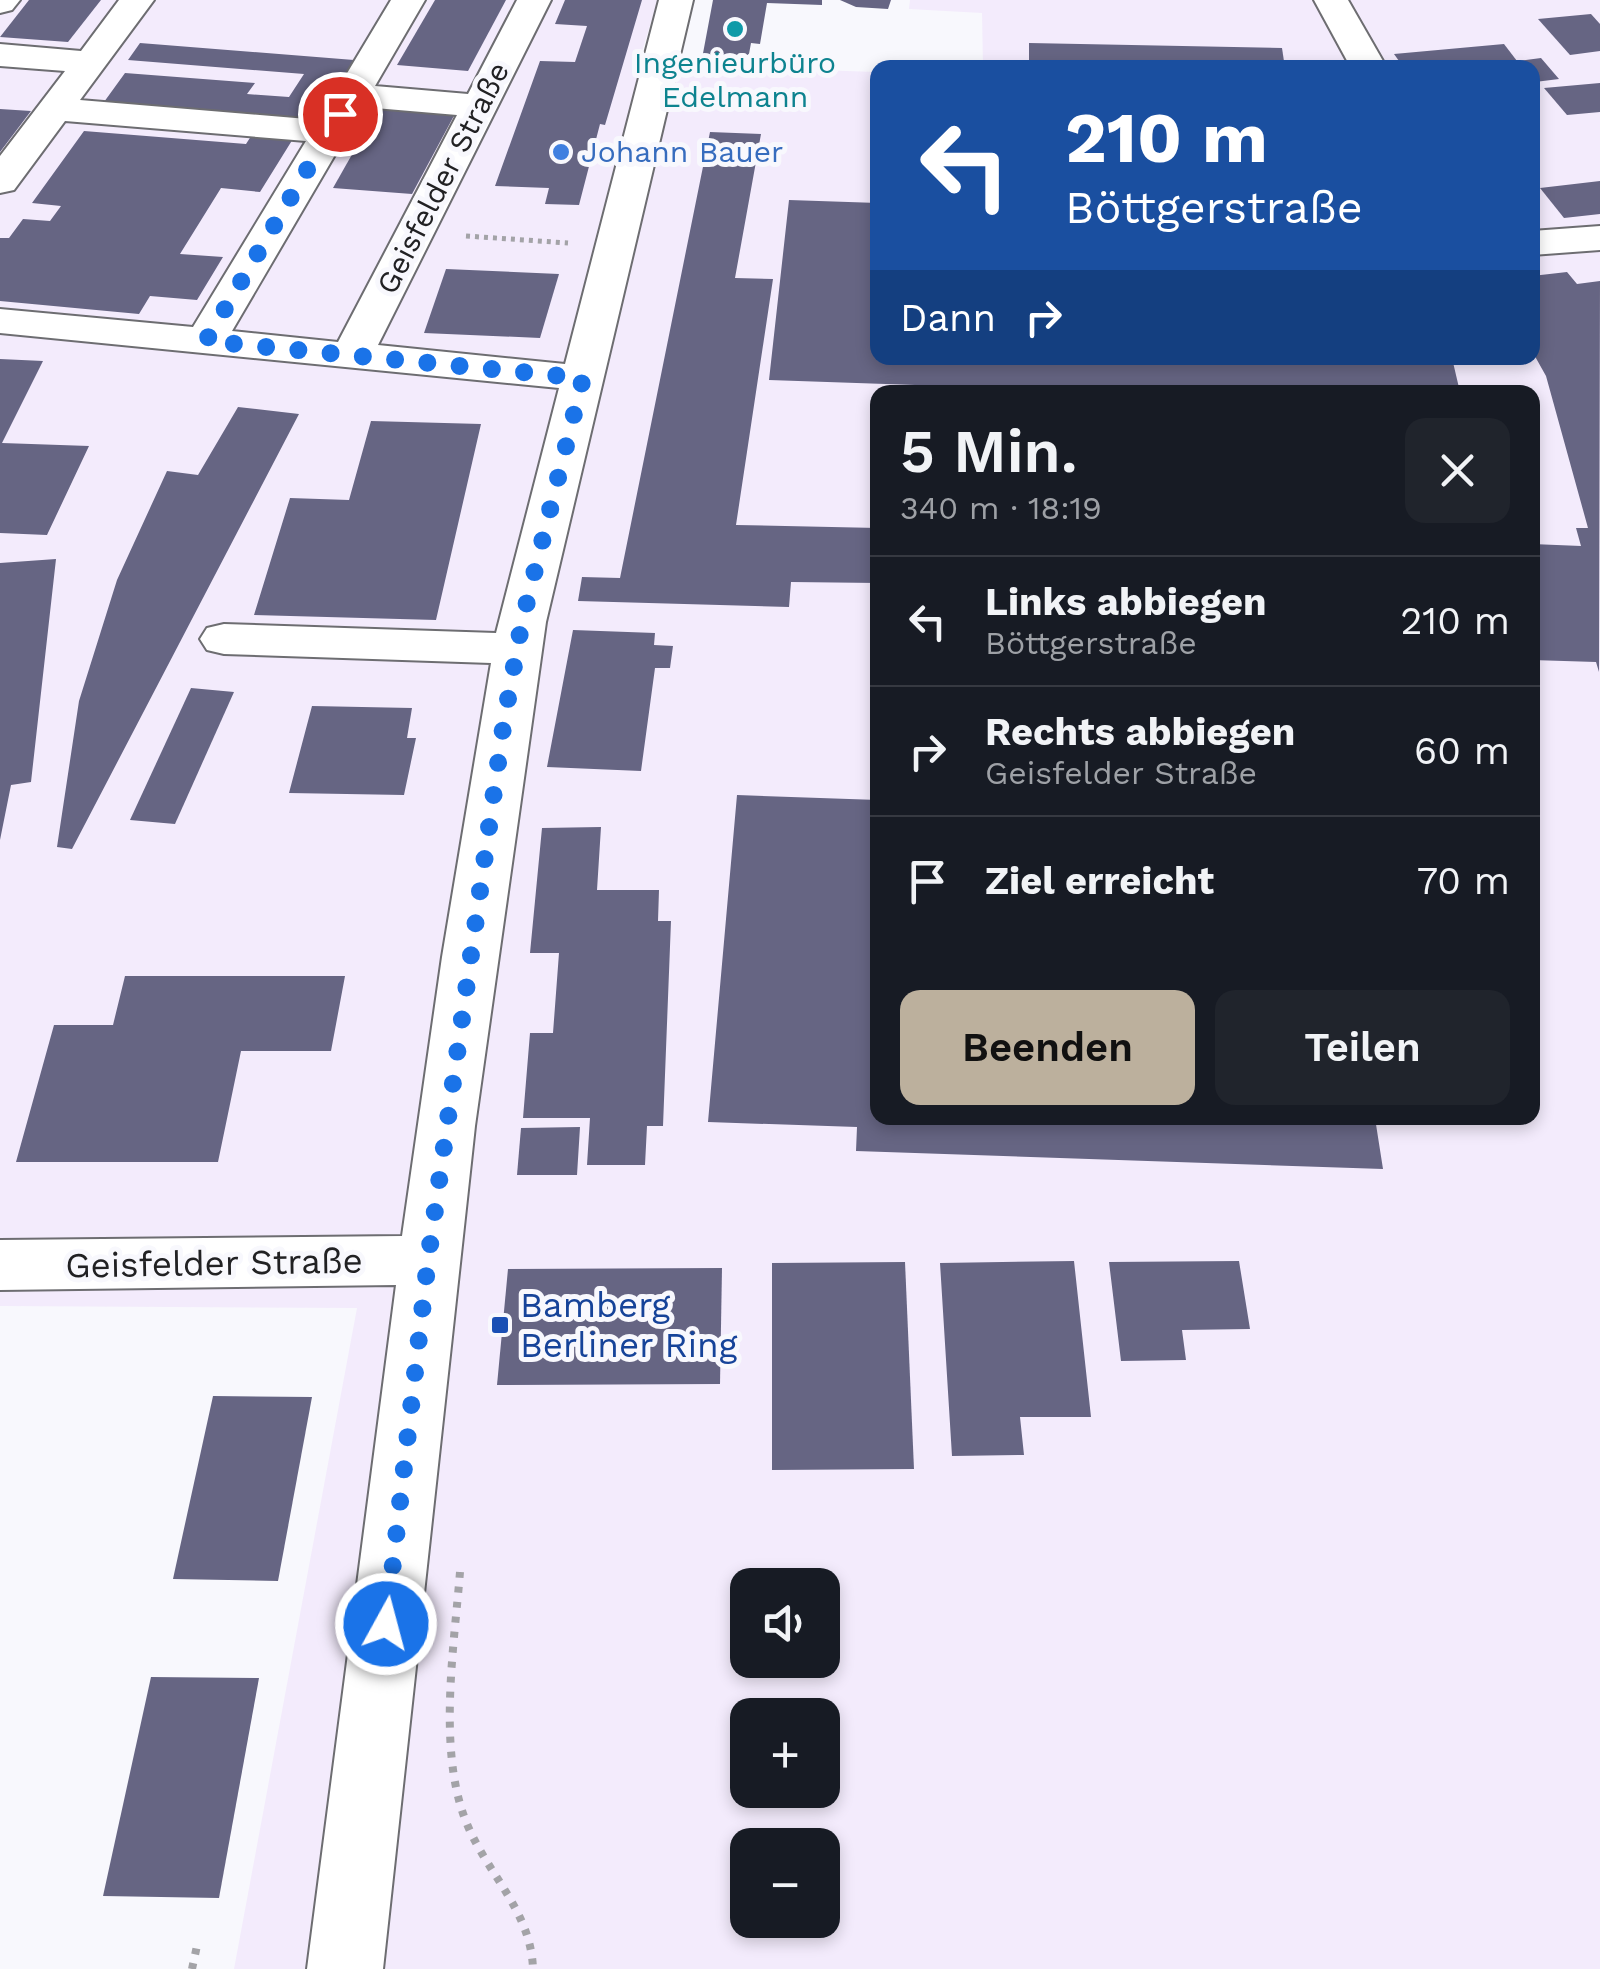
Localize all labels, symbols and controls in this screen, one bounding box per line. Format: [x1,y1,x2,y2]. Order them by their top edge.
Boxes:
marker: Ingenieurbüro Edelmann [724,18,746,40]
place label: Ingenieurbüro Edelmann [634,45,836,114]
street label: Geisfelder Straße [369,56,516,299]
pin [298,72,383,157]
icon: arrive [313,87,368,142]
text: 210 m [1065,97,1268,179]
icon: left [900,100,1030,230]
place label: Johann Bauer [581,134,783,169]
marker: Johann Bauer [550,141,572,163]
text: Böttgerstraße [1065,181,1363,234]
icon: right [1016,290,1071,345]
text: Dann [900,296,996,340]
text: 5 Min. [900,416,1078,487]
button: close [1405,418,1510,523]
text: 340 m · 18:19 [900,489,1102,527]
text: Links abbiegen [985,580,1267,624]
icon: left [900,594,955,649]
text: 210 m [1400,599,1510,643]
text: Böttgerstraße [985,624,1197,662]
text: Rechts abbiegen [985,710,1295,754]
icon: right [900,724,955,779]
text: 60 m [1414,729,1510,773]
text: Geisfelder Straße [985,754,1257,792]
icon: arrive [900,854,955,909]
text: Ziel erreicht [985,859,1214,903]
text: 70 m [1417,859,1510,903]
button: Beenden [900,990,1195,1105]
button: Teilen [1215,990,1510,1105]
street label: Geisfelder Straße [65,1239,363,1287]
place label: Bamberg Berliner Ring [520,1284,738,1366]
marker: Bamberg Berliner Ring [489,1314,511,1336]
map controls [730,1568,840,1938]
button: sound [730,1568,840,1678]
position arrow [334,1572,438,1676]
button: + [730,1698,840,1808]
button: − [730,1828,840,1938]

